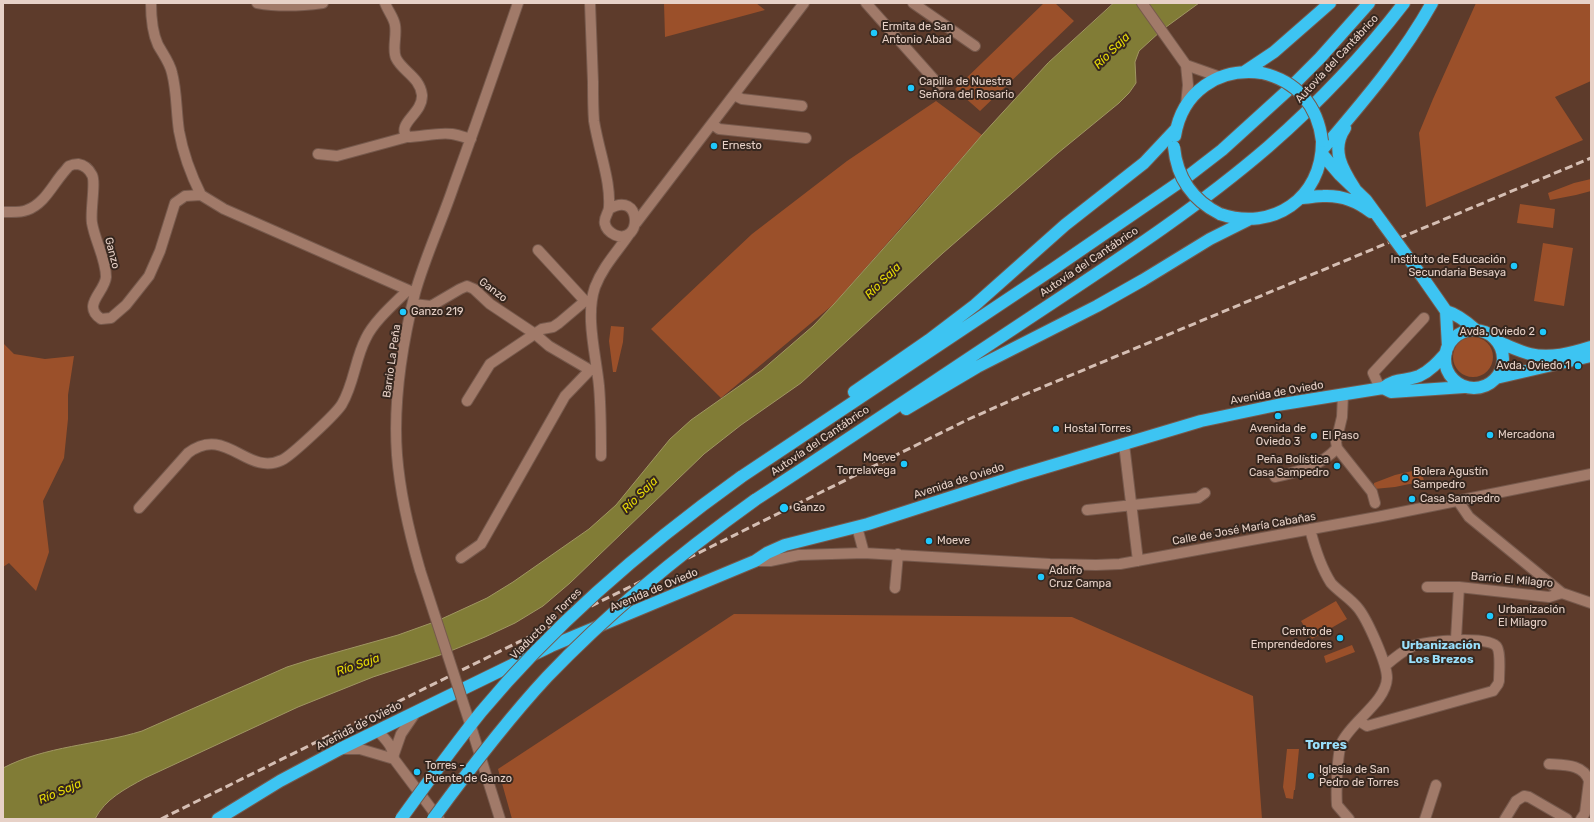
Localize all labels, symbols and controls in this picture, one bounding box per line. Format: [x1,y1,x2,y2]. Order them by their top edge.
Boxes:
street label: Autovía del Cantábrico [1293,12,1381,106]
place label: Ermita de San Antonio Abad [882,20,953,46]
marker: Ermita de San Antonio Abad [869,28,879,38]
water label: Río Saja [1091,30,1133,72]
place label: Capilla de Nuestra Señora del Rosario [919,75,1014,101]
marker: Capilla de Nuestra Señora del Rosario [906,83,916,93]
place label: Ernesto [722,139,762,153]
marker: Ernesto [709,141,719,151]
street label: Autovía del Cantábrico [1037,224,1141,300]
street label: Ganzo [102,236,122,270]
place label: Instituto de Educación Secundaria Besaya [1391,253,1506,279]
water label: Río Saja [862,260,904,302]
marker: Instituto de Educación Secundaria Besaya [1509,261,1519,271]
street label: Ganzo [476,275,510,305]
place label: Ganzo 219 [411,305,463,319]
marker: Ganzo 219 [398,307,408,317]
street label: Barrio La Peña [380,323,404,399]
place label: Avda. Oviedo 2 [1460,325,1535,339]
marker: Avda. Oviedo 2 [1538,327,1548,337]
place label: Avda. Oviedo 1 [1496,359,1570,373]
marker: Avda. Oviedo 1 [1573,361,1583,371]
street label: Avenida de Oviedo [1229,378,1325,408]
street label: Autovía del Cantábrico [768,403,872,479]
marker: Avenida de Oviedo 3 [1273,411,1283,421]
place label: Hostal Torres [1064,422,1131,436]
place label: Avenida de Oviedo 3 [1250,422,1306,448]
marker: Hostal Torres [1051,424,1061,434]
place label: Mercadona [1498,428,1555,442]
place label: El Paso [1322,429,1359,443]
marker: Mercadona [1485,430,1495,440]
marker: El Paso [1309,431,1319,441]
place label: Moeve Torrelavega [837,451,896,477]
place label: Peña Bolística Casa Sampedro [1249,453,1329,479]
marker: Moeve Torrelavega [899,459,909,469]
street label: Avenida de Oviedo [912,460,1006,502]
marker: Peña Bolística Casa Sampedro [1332,461,1342,471]
place label: Bolera Agustín Sampedro [1413,465,1488,491]
marker: Bolera Agustín Sampedro [1400,473,1410,483]
water label: Río Saja [619,474,661,516]
place label: Casa Sampedro [1420,492,1500,506]
marker: Casa Sampedro [1407,494,1417,504]
place label: Ganzo [793,501,825,515]
marker: Ganzo [778,502,790,514]
street label: Calle de José María Cabañas [1171,510,1317,548]
place label: Moeve [937,534,970,548]
marker: Moeve [924,536,934,546]
place label: Adolfo Cruz Campa [1049,564,1111,590]
street label: Avenida de Oviedo [608,565,700,615]
street label: Barrio El Milagro [1470,570,1554,590]
marker: Adolfo Cruz Campa [1036,572,1046,582]
street label: Viaducto de Torres [508,586,584,662]
place label: Urbanización El Milagro [1498,603,1565,629]
marker: Urbanización El Milagro [1485,611,1495,621]
place label: Centro de Emprendedores [1251,625,1332,651]
marker: Centro de Emprendedores [1335,633,1345,643]
district label: Urbanización Los Brezos [1401,639,1481,667]
water label: Río Saja [334,651,382,679]
street label: Avenida de Oviedo [314,699,404,753]
district label: Torres [1305,737,1347,753]
place label: Torres - Puente de Ganzo [425,759,512,785]
place label: Iglesia de San Pedro de Torres [1319,763,1399,789]
marker: Torres - Puente de Ganzo [412,767,422,777]
marker: Iglesia de San Pedro de Torres [1306,771,1316,781]
water label: Río Saja [36,777,84,807]

